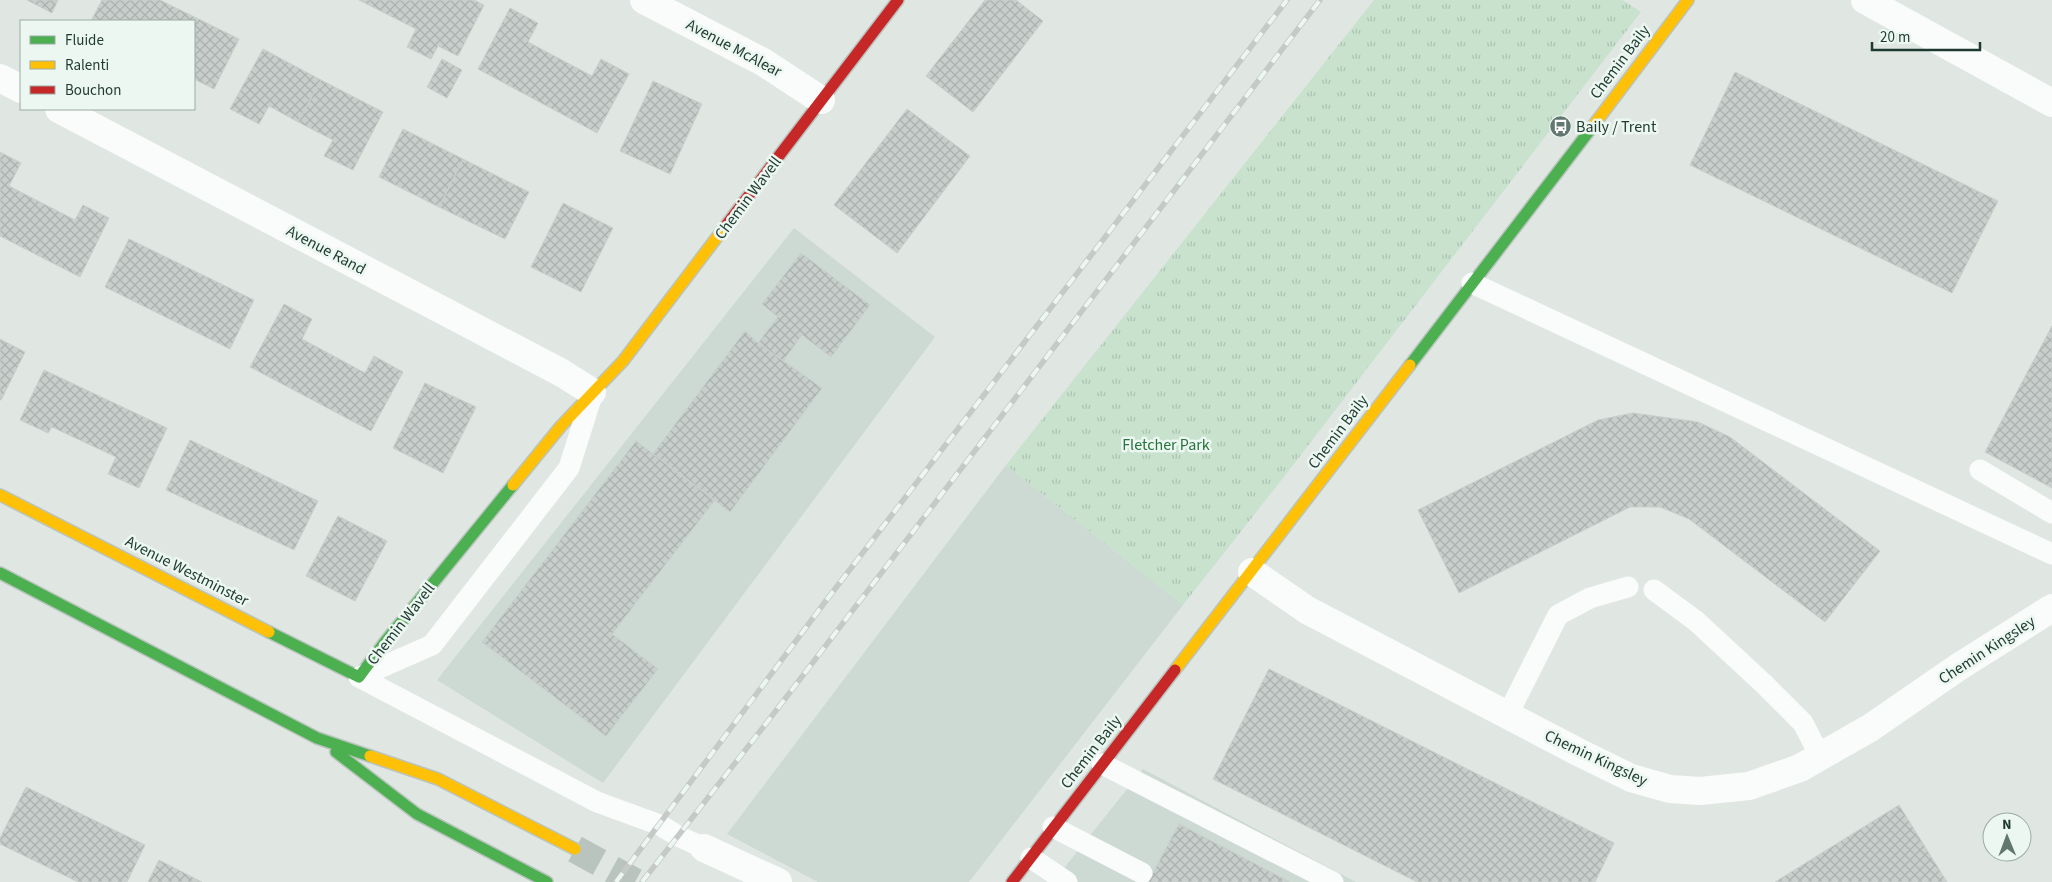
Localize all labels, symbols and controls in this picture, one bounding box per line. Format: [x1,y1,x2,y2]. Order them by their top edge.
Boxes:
street label: Avenue McAlear [682,14,786,83]
legend [20,20,195,110]
street label: Chemin Baily [1585,20,1656,104]
scale bar [1872,20,1980,52]
text: 20 m [1880,27,1910,48]
text: Fluide [65,30,104,51]
text: Ralenti [65,55,109,76]
text: Bouchon [65,80,121,101]
bus stop icon: Baily / Trent [1548,115,1572,139]
place label: Baily / Trent [1576,116,1657,138]
street label: Chemin Wavell [709,152,787,244]
street label: Avenue Rand [282,220,370,280]
street label: Chemin Baily [1303,390,1374,474]
park label: Fletcher Park [1122,434,1210,456]
street label: Avenue Westminster [121,530,253,612]
street label: Chemin Wavell [362,578,440,670]
street label: Chemin Kingsley [1934,610,2040,690]
street label: Chemin Baily [1055,710,1127,793]
street label: Chemin Kingsley [1541,725,1652,792]
north arrow [1982,812,2032,862]
text: N [2002,815,2012,835]

